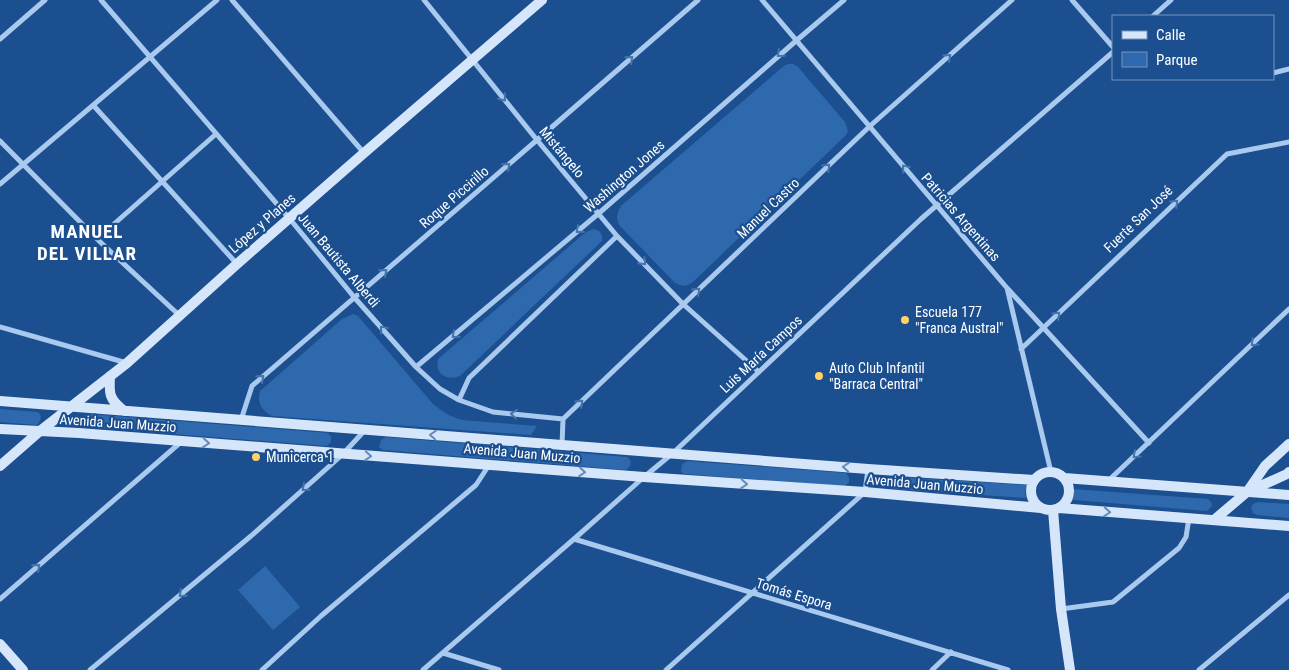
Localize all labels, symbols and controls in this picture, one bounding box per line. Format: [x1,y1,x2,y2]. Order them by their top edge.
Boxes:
legend [1112,15,1274,80]
text: Calle [1156,26,1186,44]
one-way arrow [777,48,786,57]
text: Parque [1156,51,1198,69]
one-way arrow [942,54,951,63]
one-way arrow [624,56,633,65]
one-way arrow [498,92,506,101]
street label: Mistángelo [536,123,588,181]
street label: Washington Jones [580,137,668,215]
street label: Roque Piccirillo [416,163,492,231]
one-way arrow [502,163,511,172]
one-way arrow [822,164,831,173]
one-way arrow [901,164,910,173]
street label: Patricias Argentinas [918,170,1004,264]
street label: Manuel Castro [734,174,802,242]
street label: Fuerte San José [1100,182,1176,256]
street label: López y Planes [225,190,299,256]
one-way arrow [1169,200,1178,209]
street label: Juan Bautista Alberdi [295,210,383,310]
district label: MANUEL DEL VILLAR [37,220,137,265]
one-way arrow [575,224,584,233]
one-way arrow [637,256,646,265]
one-way arrow [378,269,387,278]
one-way arrow [691,288,700,297]
place label: Escuela 177 "Franca Austral" [915,304,1004,336]
street label: Luis María Campos [717,312,805,396]
one-way arrow [1051,312,1060,321]
marker: Escuela 177 "Franca Austral" [899,314,911,326]
one-way arrow [380,326,388,335]
one-way arrow [451,329,460,338]
one-way arrow [1250,337,1259,346]
place label: Auto Club Infantil "Barraca Central" [829,360,925,392]
marker: Auto Club Infantil "Barraca Central" [813,370,825,382]
one-way arrow [255,375,264,384]
one-way arrow [574,400,583,409]
one-way arrow [510,409,518,420]
street label: Avenida Juan Muzzio [59,411,177,435]
one-way arrow [429,429,437,440]
one-way arrow [202,437,210,448]
street label: Avenida Juan Muzzio [463,440,581,466]
place label: Municerca 1 [266,449,334,465]
one-way arrow [1132,449,1141,458]
one-way arrow [364,450,372,461]
marker: Municerca 1 [250,451,262,463]
one-way arrow [842,462,850,473]
one-way arrow [578,466,586,477]
street label: Avenida Juan Muzzio [866,471,984,497]
one-way arrow [740,478,748,489]
one-way arrow [302,482,311,491]
one-way arrow [1104,506,1112,517]
one-way arrow [31,564,40,573]
street label: Tomás Espora [754,575,834,613]
one-way arrow [178,588,187,597]

